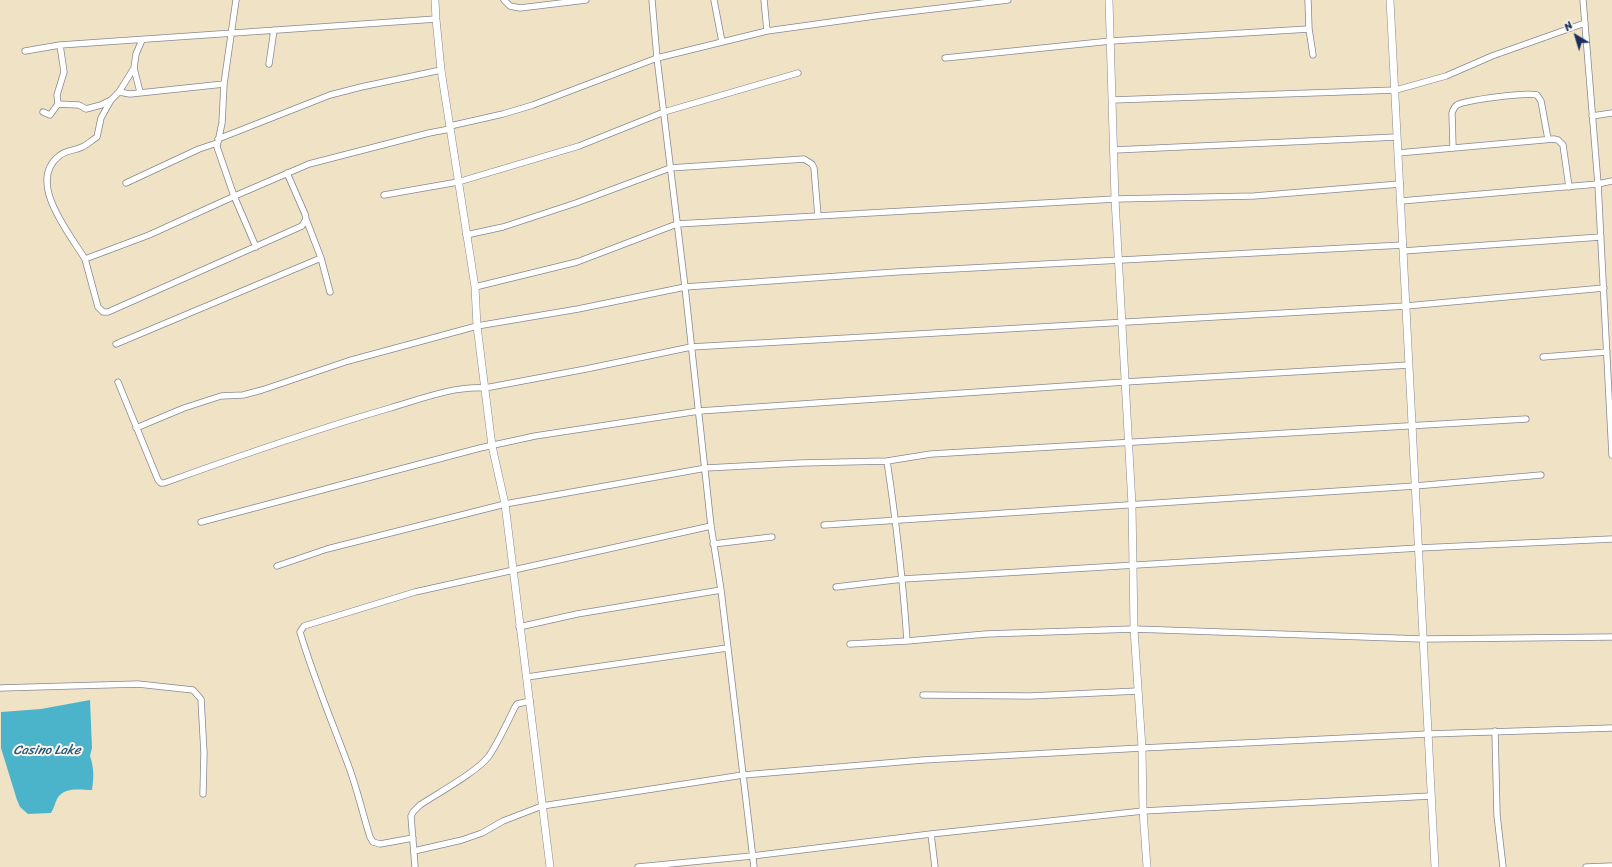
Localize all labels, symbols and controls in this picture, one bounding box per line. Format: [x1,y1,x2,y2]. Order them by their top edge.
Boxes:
north arrow [1556,16,1596,56]
text: N [1559,16,1577,36]
water label: Casino Lake [13,743,81,759]

